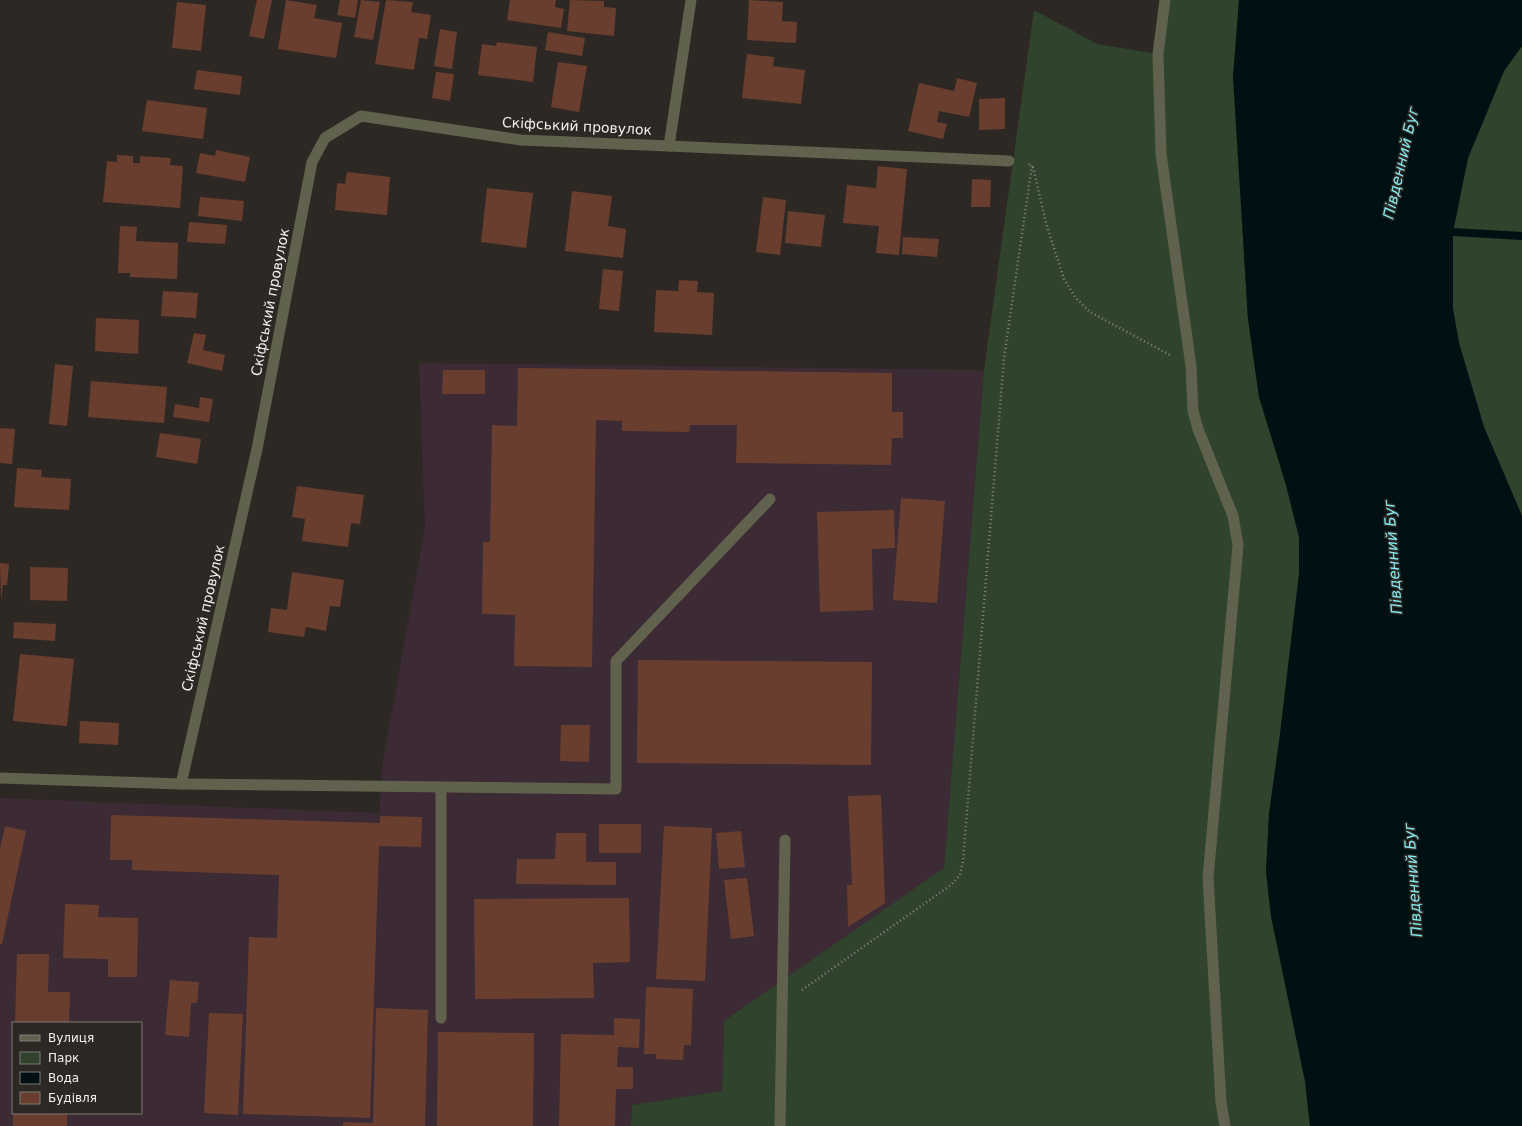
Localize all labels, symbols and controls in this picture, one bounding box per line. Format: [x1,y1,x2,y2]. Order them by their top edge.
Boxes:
water label: Південний Буг [1379,105,1423,221]
street label: Скіфський провулок [502,114,652,138]
street label: Скіфський провулок [248,227,292,377]
water label: Південний Буг [1380,499,1406,615]
street label: Скіфський провулок [178,543,228,693]
water label: Південний Буг [1400,822,1426,938]
legend [12,1022,142,1114]
text: Вулиця [48,1031,94,1045]
text: Парк [48,1051,79,1065]
text: Вода [48,1071,79,1085]
text: Будівля [48,1091,97,1105]

